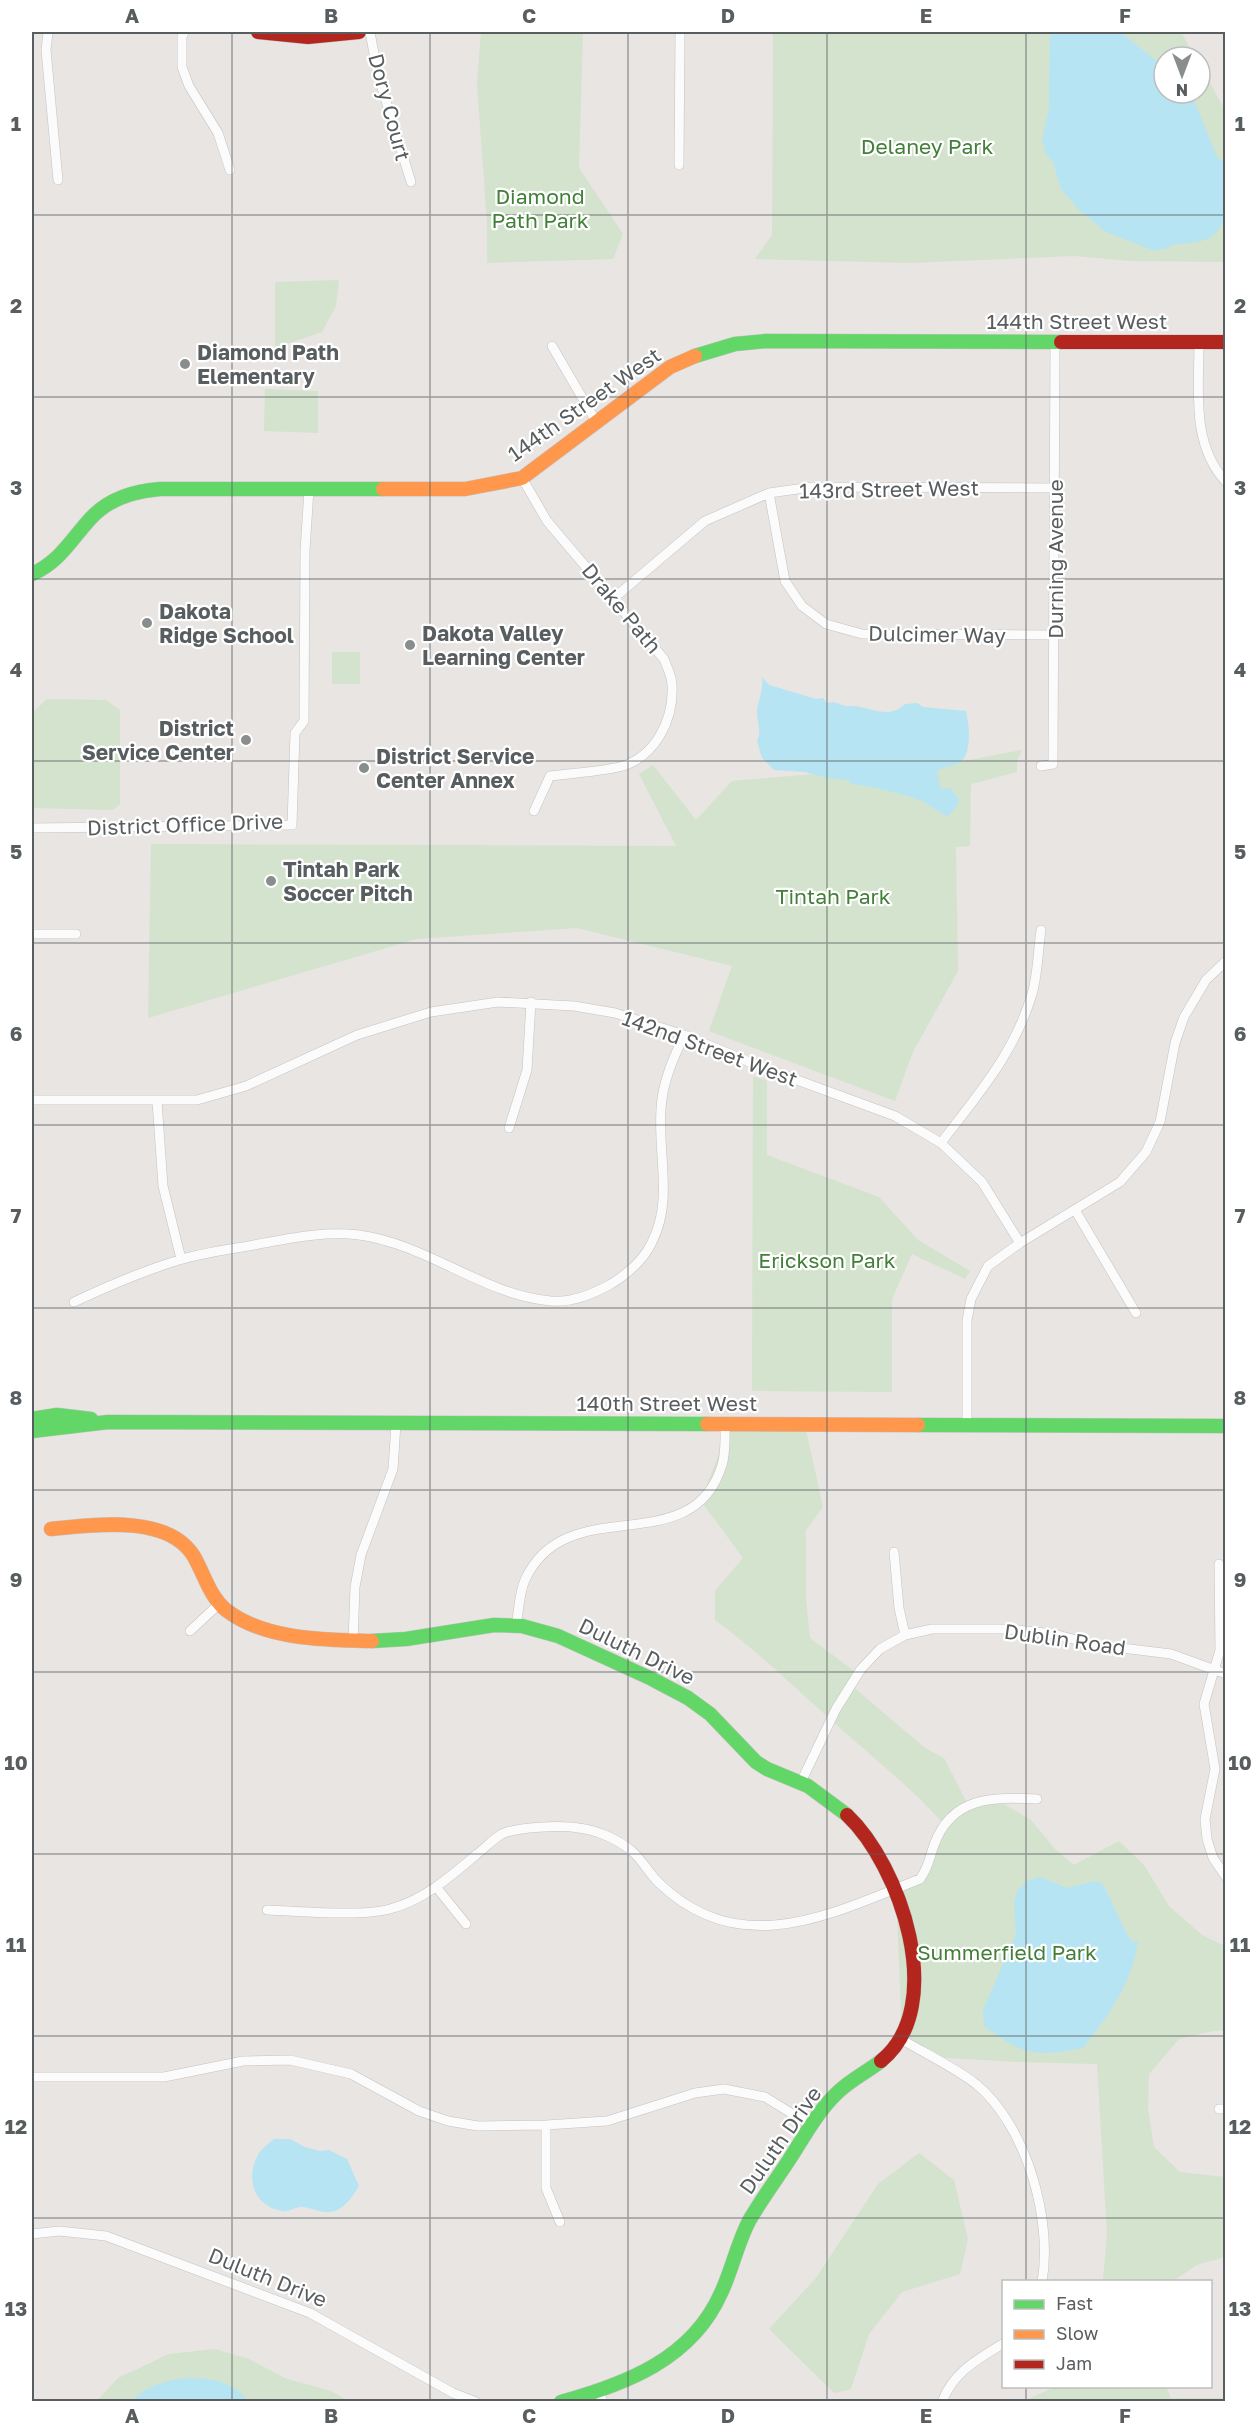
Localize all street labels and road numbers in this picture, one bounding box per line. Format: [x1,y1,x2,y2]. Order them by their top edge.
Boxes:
street label: Dory Court [363,51,417,163]
street label: 144th Street West [987,308,1167,334]
street label: 144th Street West [502,341,666,467]
street label: 143rd Street West [799,474,979,504]
street label: Durning Avenue [1042,479,1068,639]
street label: Drake Path [577,558,667,658]
street label: Dulcimer Way [868,620,1006,648]
street label: District Office Drive [86,808,284,840]
street label: 142nd Street West [619,1004,801,1092]
street label: 140th Street West [576,1390,758,1416]
street label: Duluth Drive [575,1612,699,1690]
street label: Dublin Road [1003,1618,1127,1660]
street label: Duluth Drive [733,2081,827,2199]
street label: Duluth Drive [205,2241,331,2313]

